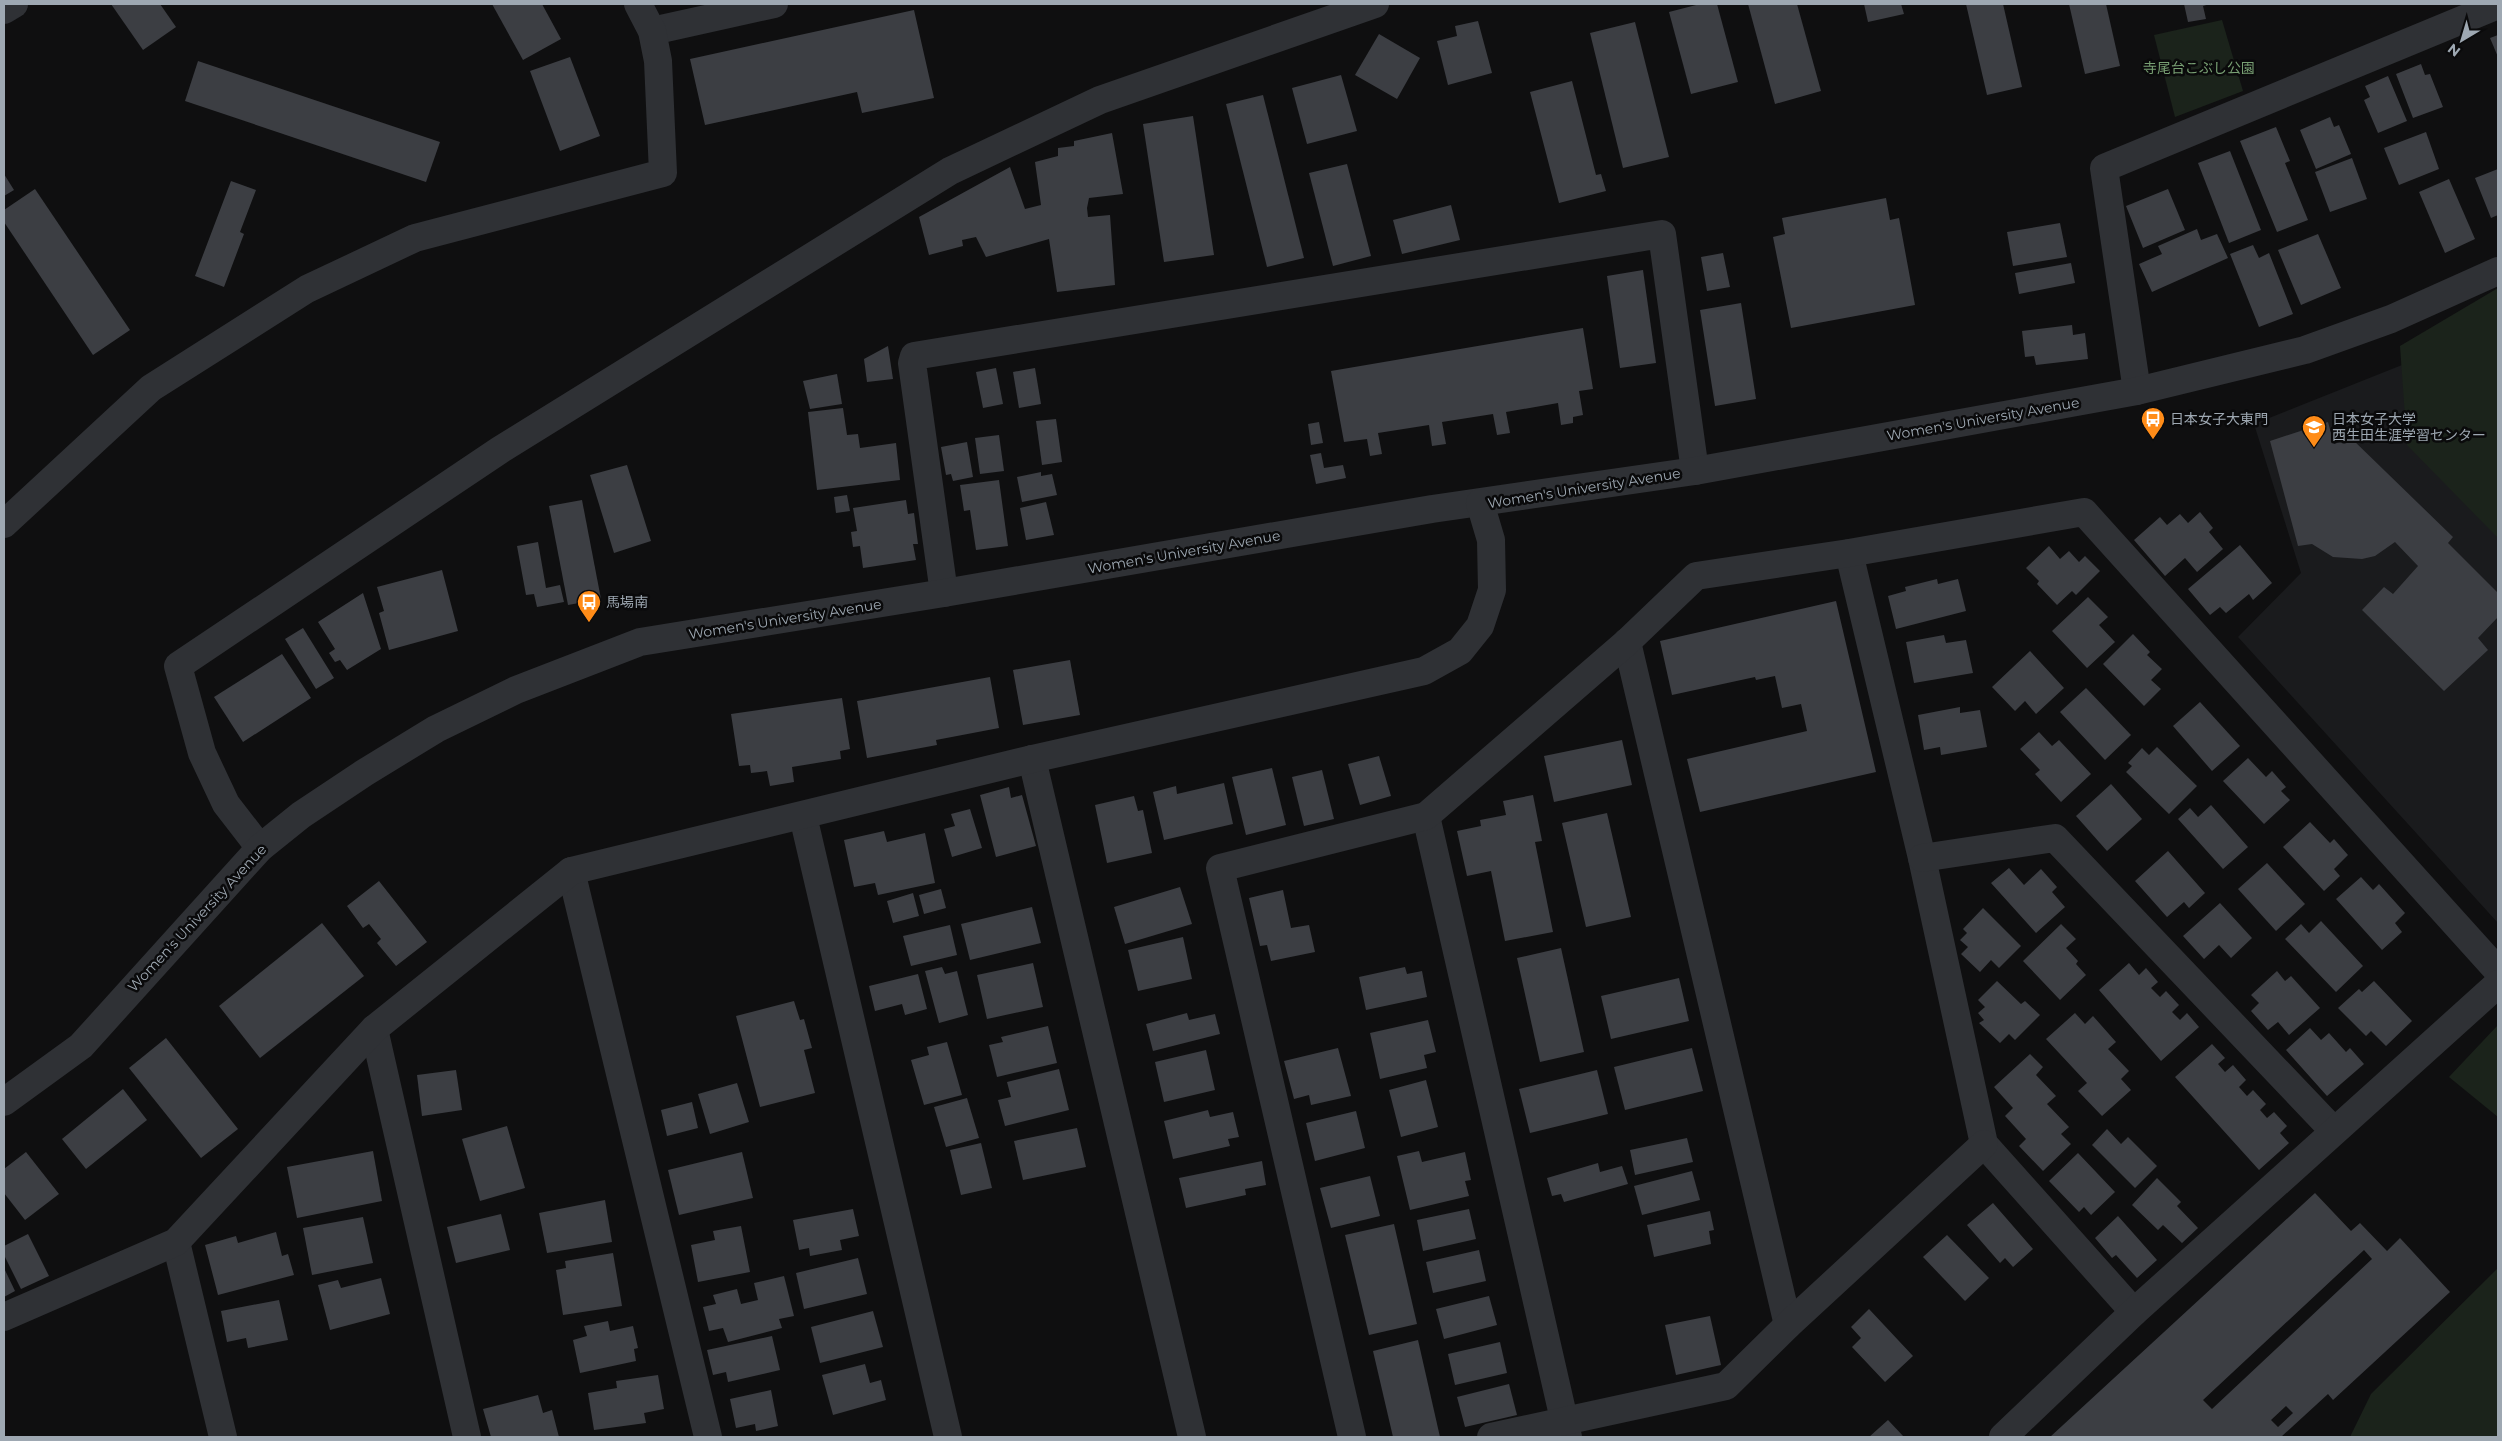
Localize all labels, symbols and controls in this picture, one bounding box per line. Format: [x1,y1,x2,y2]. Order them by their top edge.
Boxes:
north arrow [2437,15,2487,65]
text: N [2444,40,2464,61]
park label: 寺尾台こぶし公園 [2143,59,2255,77]
street label: Women's University Avenue [1885,393,2081,445]
bus stop icon: 日本女子大東門 [2140,406,2166,440]
place label: 日本女子大東門 [2170,410,2268,428]
place label: 日本女子大学 西生田生涯学習センター [2332,410,2486,444]
school or university icon: 日本女子大学 西生田生涯学習センター [2301,414,2327,448]
street label: Women's University Avenue [1486,464,1682,512]
street label: Women's University Avenue [1086,526,1282,578]
bus stop icon: 馬場南 [576,589,602,623]
place label: 馬場南 [606,593,648,611]
street label: Women's University Avenue [687,595,883,643]
street label: Women's University Avenue [124,840,270,996]

